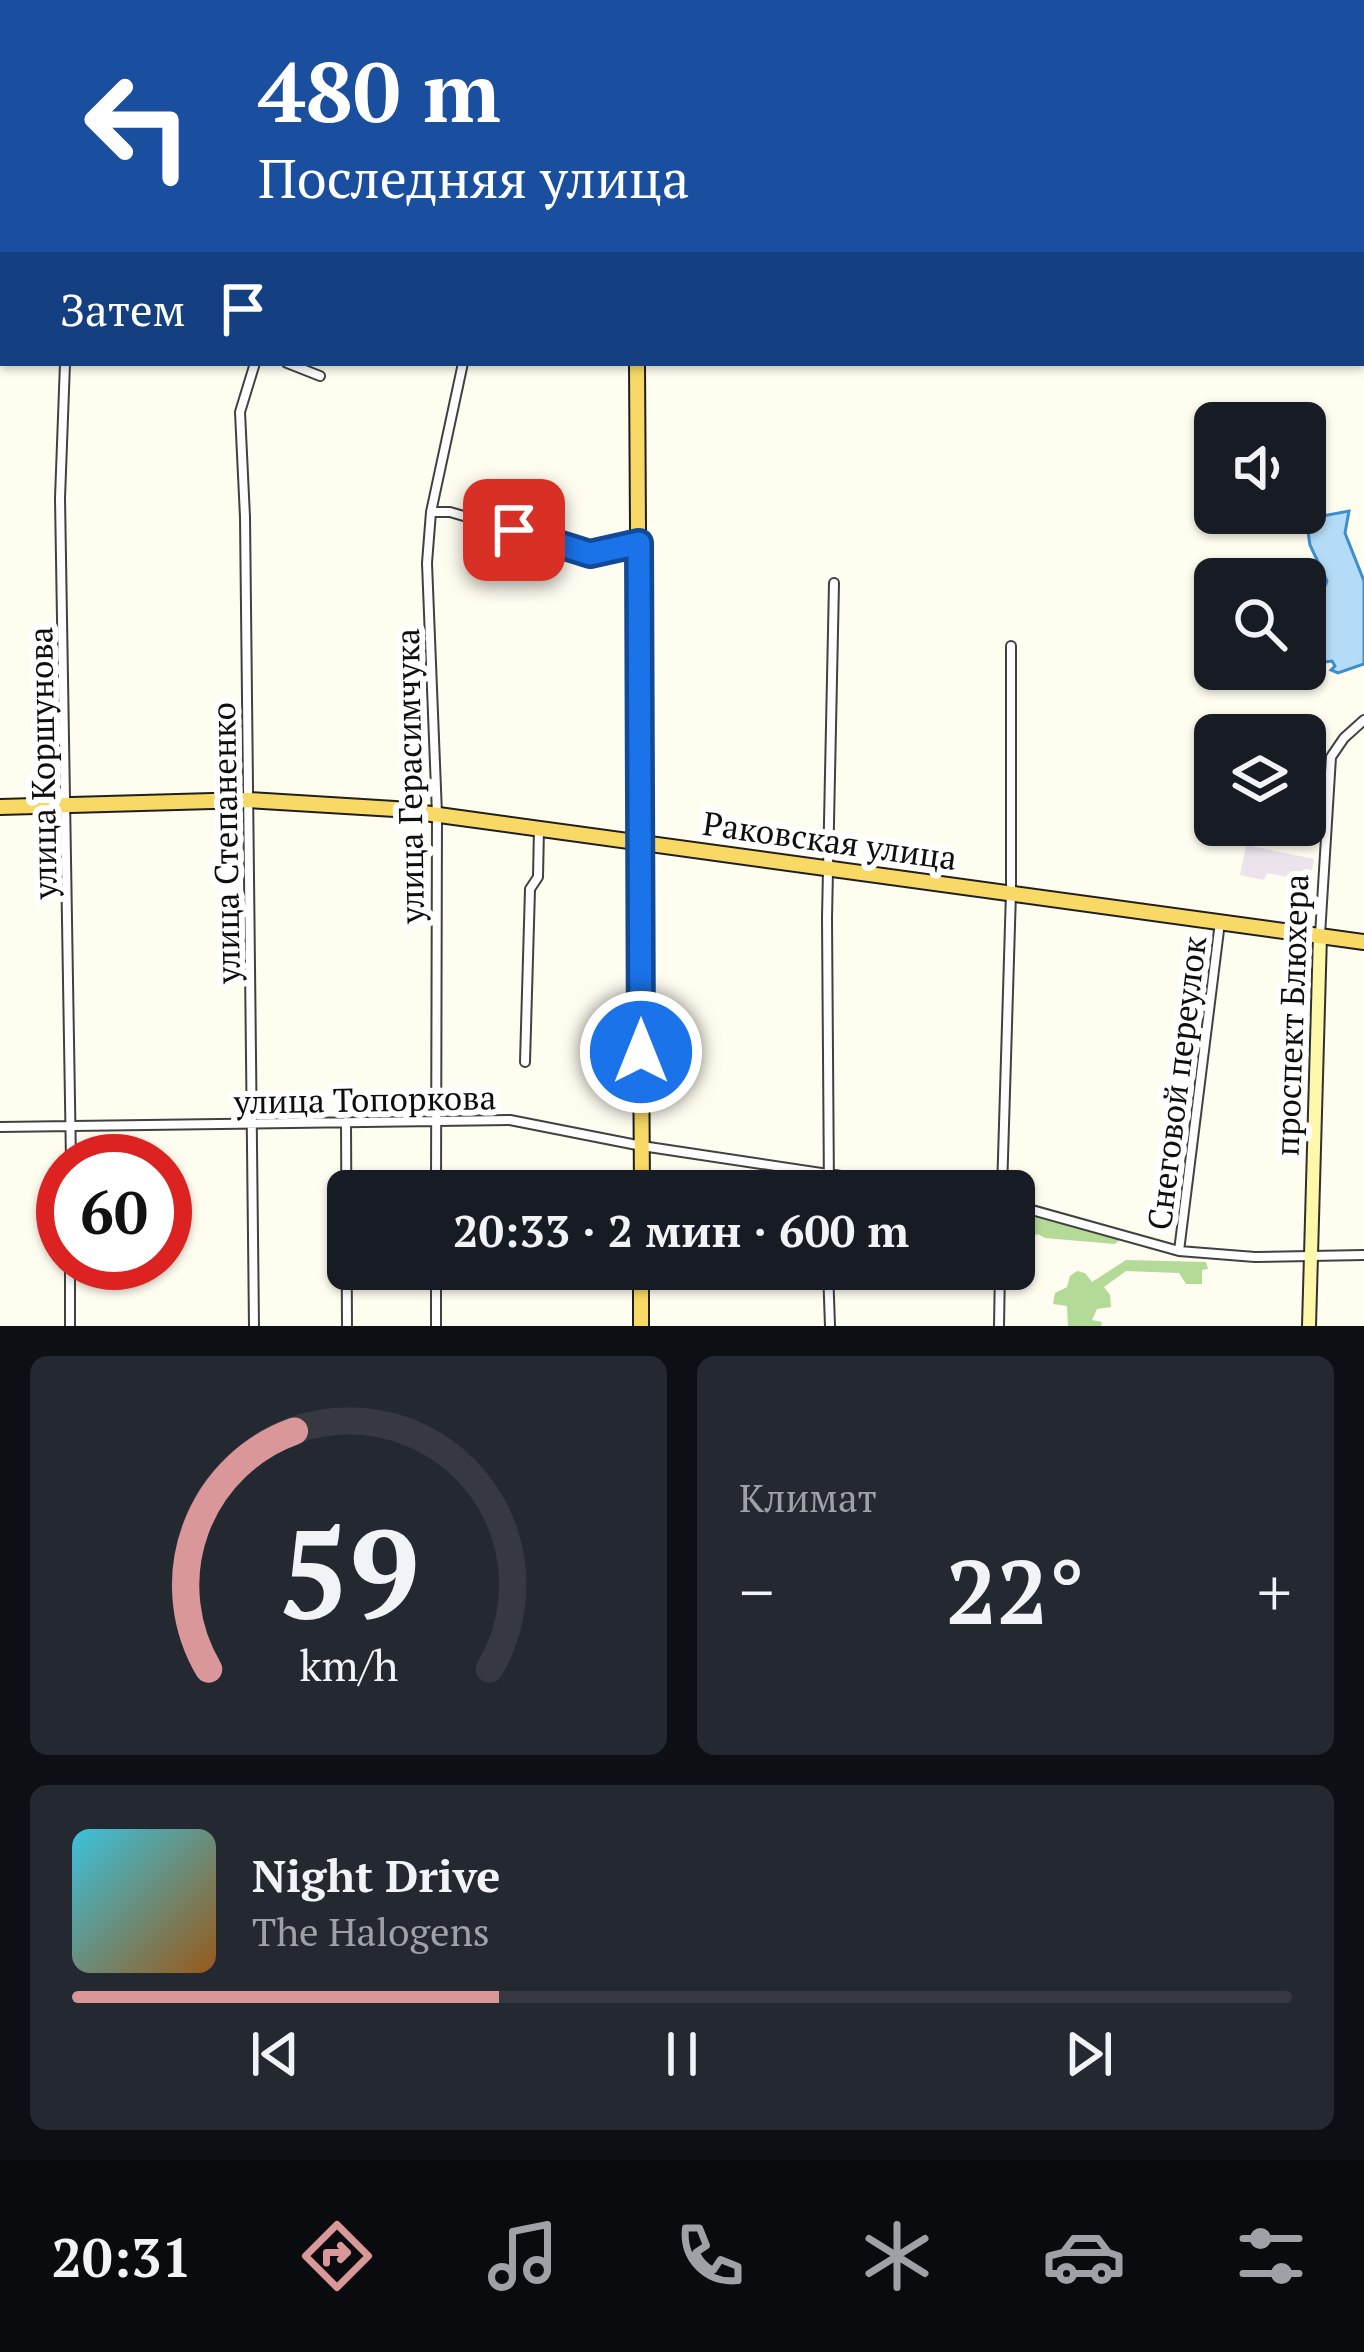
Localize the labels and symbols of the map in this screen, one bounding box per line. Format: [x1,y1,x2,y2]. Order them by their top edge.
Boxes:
pin [463,479,565,581]
street label: улица Коршунова [18,626,66,901]
street label: улица Герасимчука [385,628,433,925]
street label: улица Степаненко [201,702,249,985]
street label: Раковская улица [700,801,960,879]
street label: проспект Блюхера [1265,873,1317,1157]
street label: Снеговой переулок [1137,933,1215,1232]
position arrow [578,989,704,1115]
street label: улица Топоркова [232,1075,497,1123]
speed limit sign: 60 [36,1134,192,1290]

